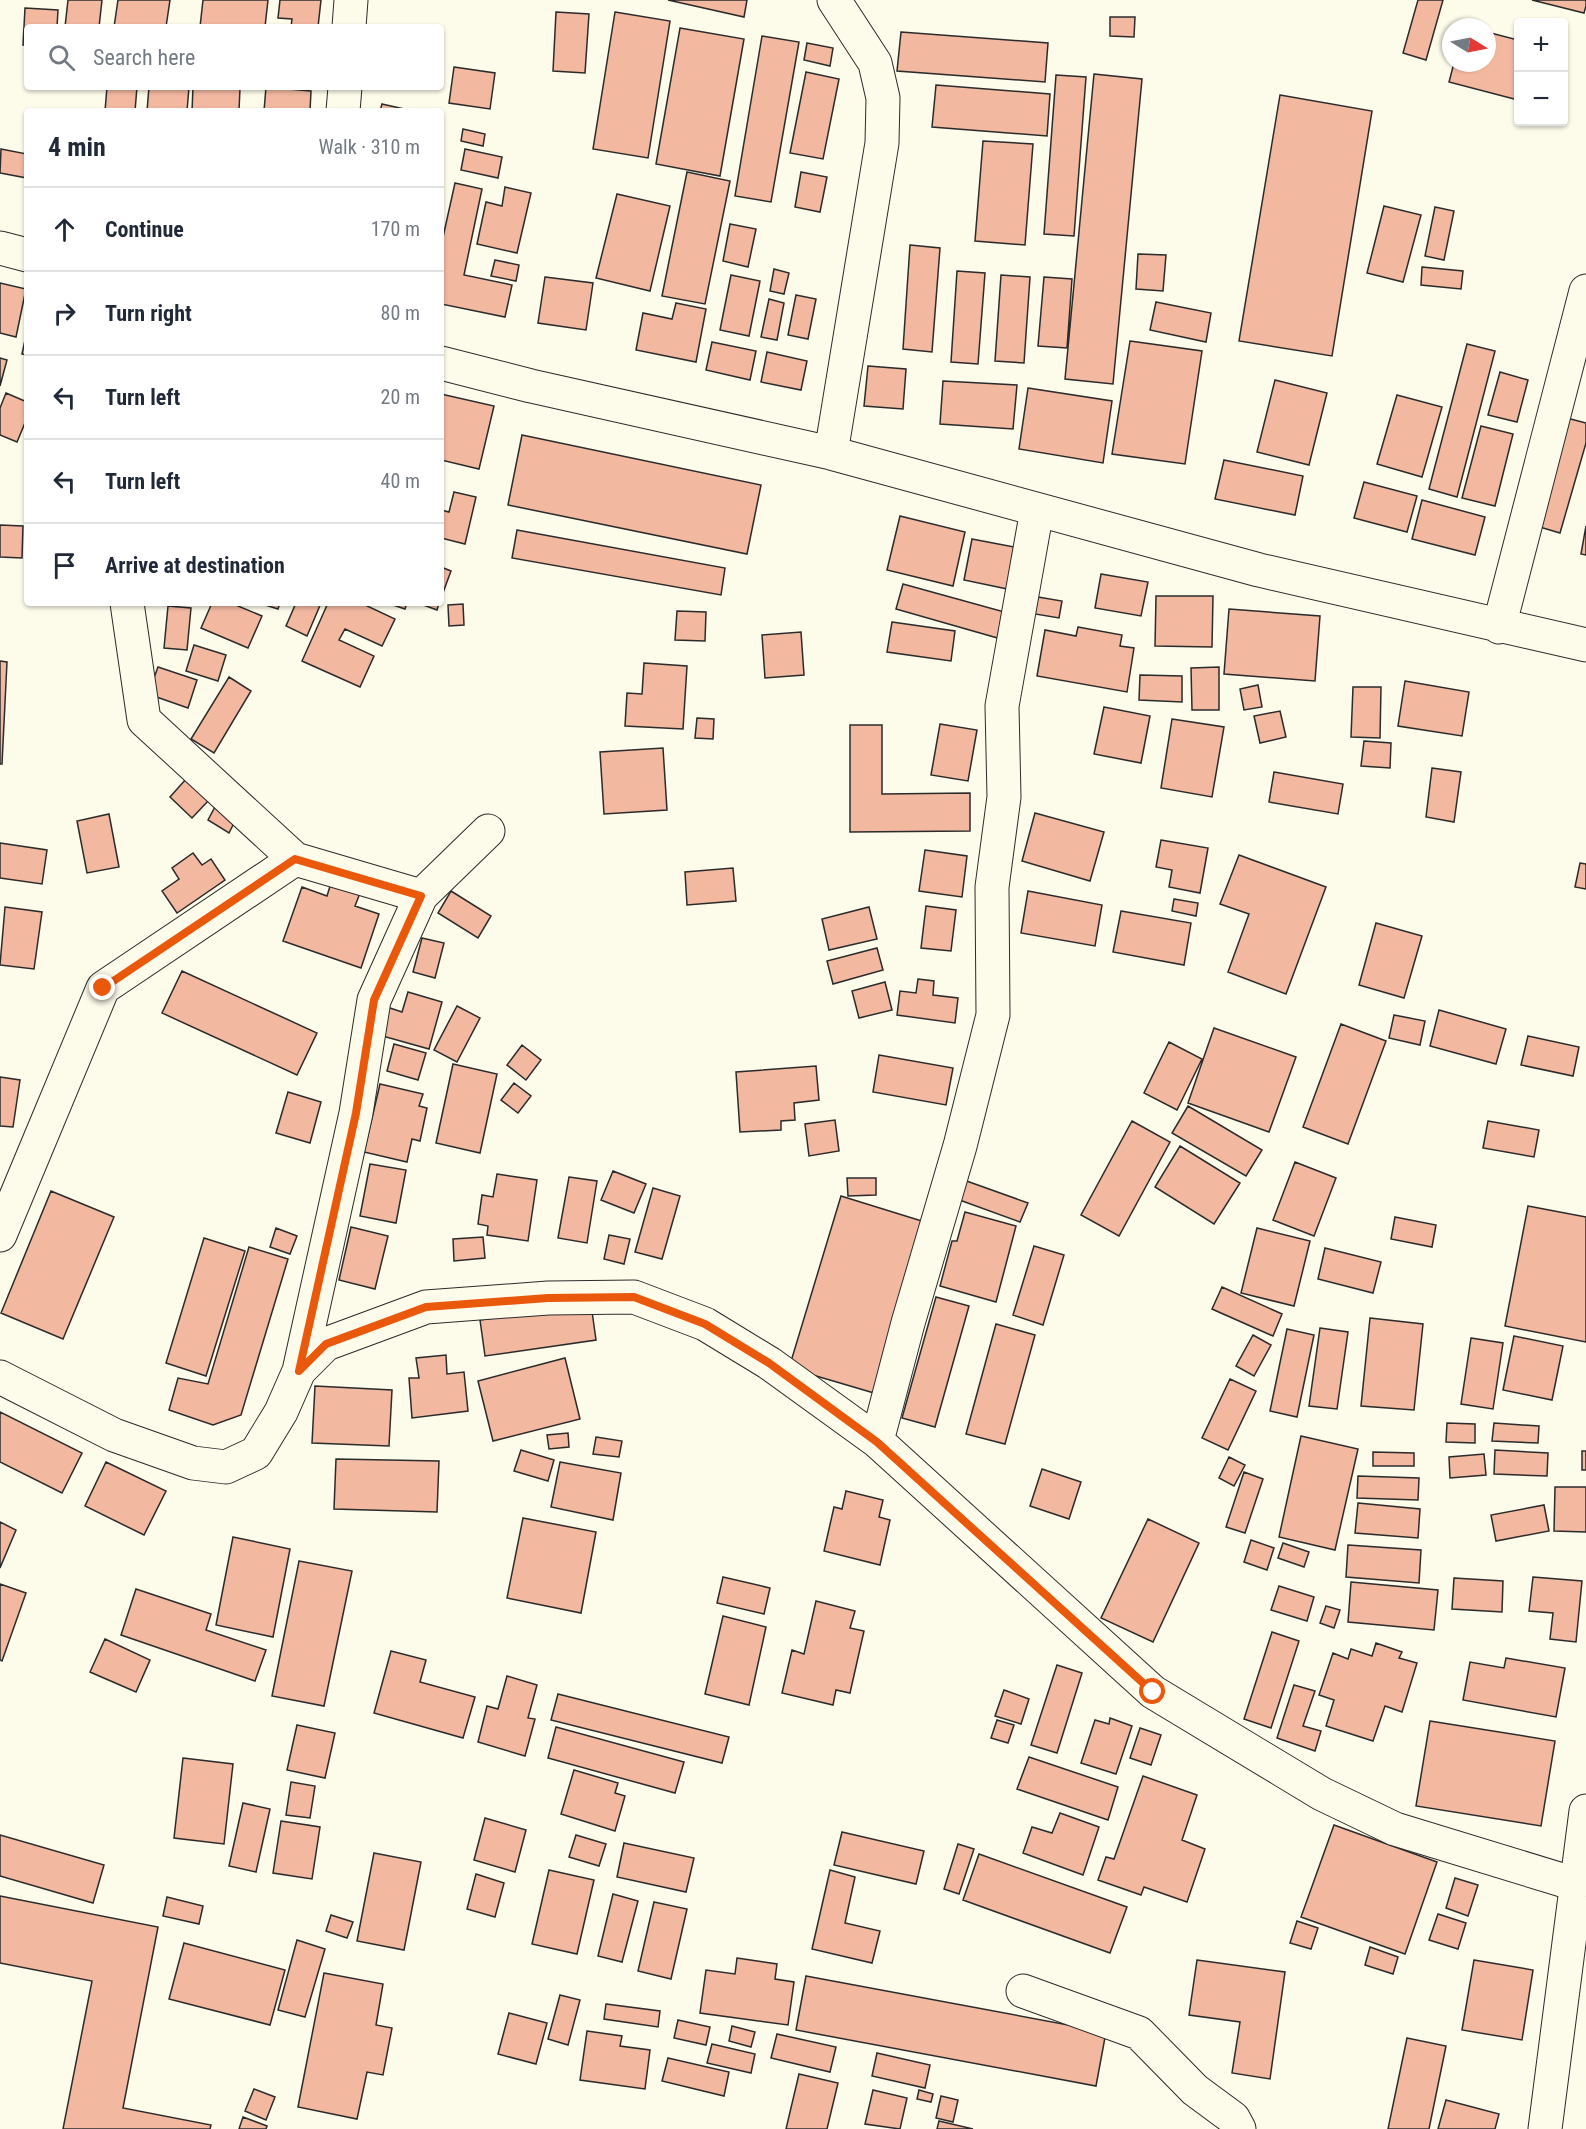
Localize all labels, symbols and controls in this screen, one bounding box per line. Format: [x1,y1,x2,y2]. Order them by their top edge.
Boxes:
north arrow [1442,18,1496,72]
map controls [1514,18,1568,126]
button: + [1514,18,1568,72]
search box [24,24,444,90]
icon: search [45,41,78,74]
text: Search here [93,45,195,70]
button: − [1514,72,1568,126]
text: 4 min [48,132,106,162]
text: Walk · 310 m [319,135,420,159]
icon: ahead [48,213,81,246]
text: Continue [105,217,184,242]
text: 170 m [371,217,420,241]
icon: right [48,297,81,330]
text: Turn right [105,301,192,326]
text: 80 m [381,301,420,325]
icon: left [48,381,81,414]
text: Turn left [105,385,180,410]
text: 20 m [381,385,420,409]
icon: left [48,465,81,498]
text: Turn left [105,469,180,494]
text: 40 m [381,469,420,493]
icon: arrive [48,549,81,582]
text: Arrive at destination [105,553,285,578]
route end [89,974,115,1000]
route start [1139,1678,1165,1704]

